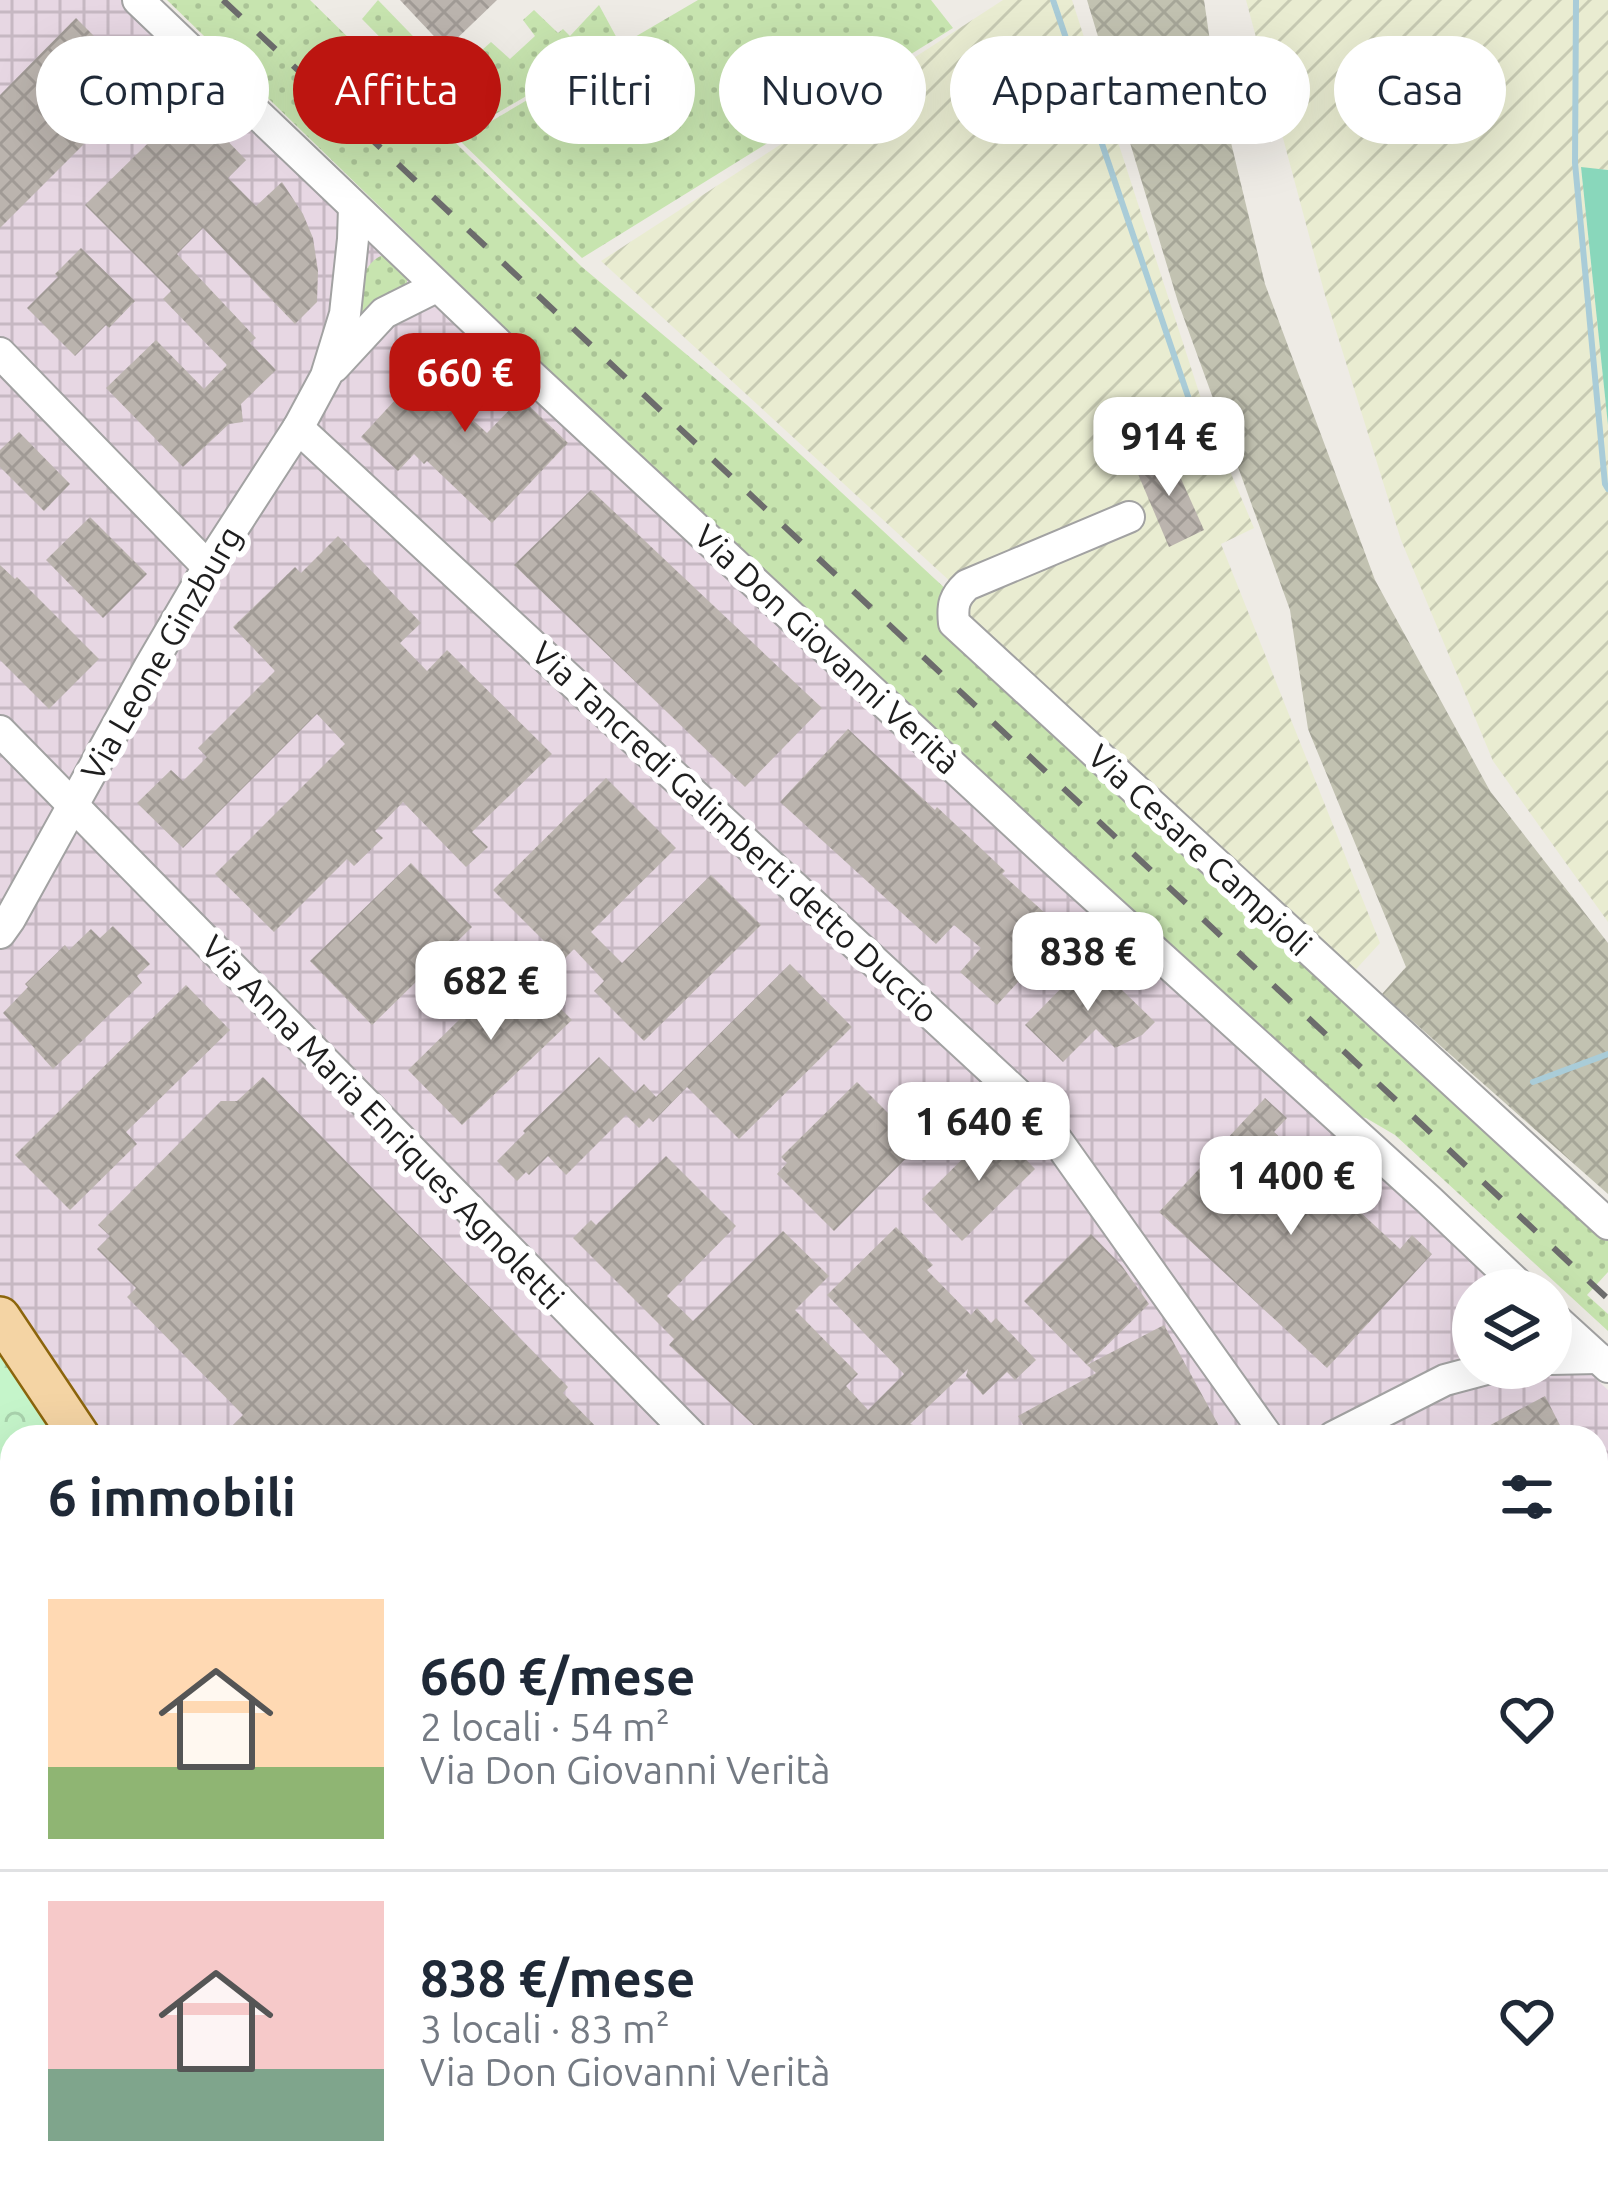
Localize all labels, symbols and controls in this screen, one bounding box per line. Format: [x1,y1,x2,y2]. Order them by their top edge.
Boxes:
chip: Compra [36,36,269,144]
chip: Affitta [293,36,501,144]
chip: Filtri [525,36,695,144]
chip: Nuovo [719,36,926,144]
chip: Appartamento [950,36,1310,144]
chip: Casa [1334,36,1506,144]
pin: 660 € [381,333,549,435]
text: 660 € [416,350,514,393]
pin: 914 € [1085,397,1253,499]
text: 914 € [1120,414,1218,457]
street label: Via Don Giovanni Verità [688,517,967,781]
street label: Via Leone Ginzburg [73,519,248,786]
street label: Via Tancredi Galimberti detto Duccio [525,634,946,1030]
street label: Via Cesare Campioli [1081,737,1320,963]
pin: 838 € [1004,912,1172,1014]
street label: Via Anna Maria Enriques Agnoletti [195,927,572,1316]
text: 838 € [1039,929,1137,972]
pin: 682 € [407,941,575,1043]
text: 682 € [442,958,540,1001]
pin: 1 640 € [868,1082,1090,1184]
text: 1 640 € [915,1099,1043,1142]
pin: 1 400 € [1180,1136,1402,1238]
text: 1 400 € [1227,1153,1355,1196]
map controls [1452,1269,1572,1389]
button: layers [1452,1269,1572,1389]
icon: filters [1494,1464,1560,1530]
text: 6 immobili [48,1468,296,1526]
icon: home [144,1647,288,1791]
text: 660 €/mese [420,1647,695,1705]
icon: heart [1494,1686,1560,1752]
text: 2 locali · 54 m² [420,1705,670,1748]
text: Via Don Giovanni Verità [420,1748,831,1791]
icon: home [144,1949,288,2093]
text: 838 €/mese [420,1949,695,2007]
icon: heart [1494,1988,1560,2054]
text: 3 locali · 83 m² [420,2007,670,2050]
text: Via Don Giovanni Verità [420,2050,831,2093]

